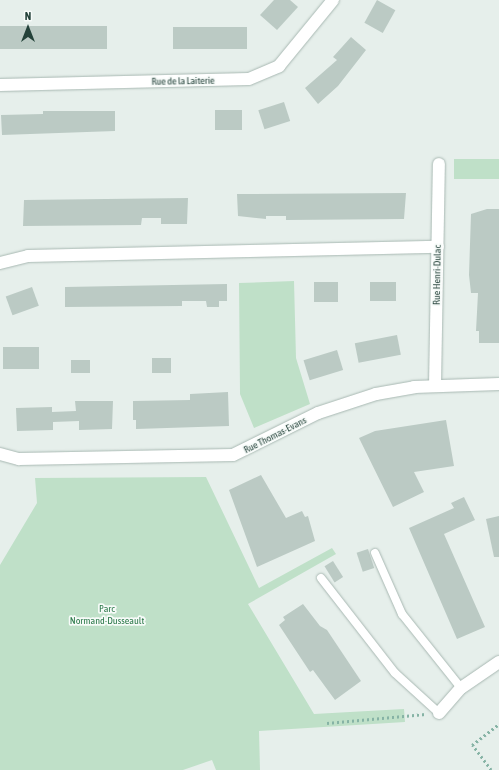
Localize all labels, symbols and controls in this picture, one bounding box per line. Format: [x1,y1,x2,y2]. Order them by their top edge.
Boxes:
north arrow [8,8,48,48]
text: N [25,10,31,22]
street label: Rue de la Laiterie [151,74,215,88]
street label: Rue Henri-Dulac [430,245,444,305]
street label: Rue Thomas-Evans [242,414,308,456]
park label: Parc Normand-Dusseault [70,602,144,626]

